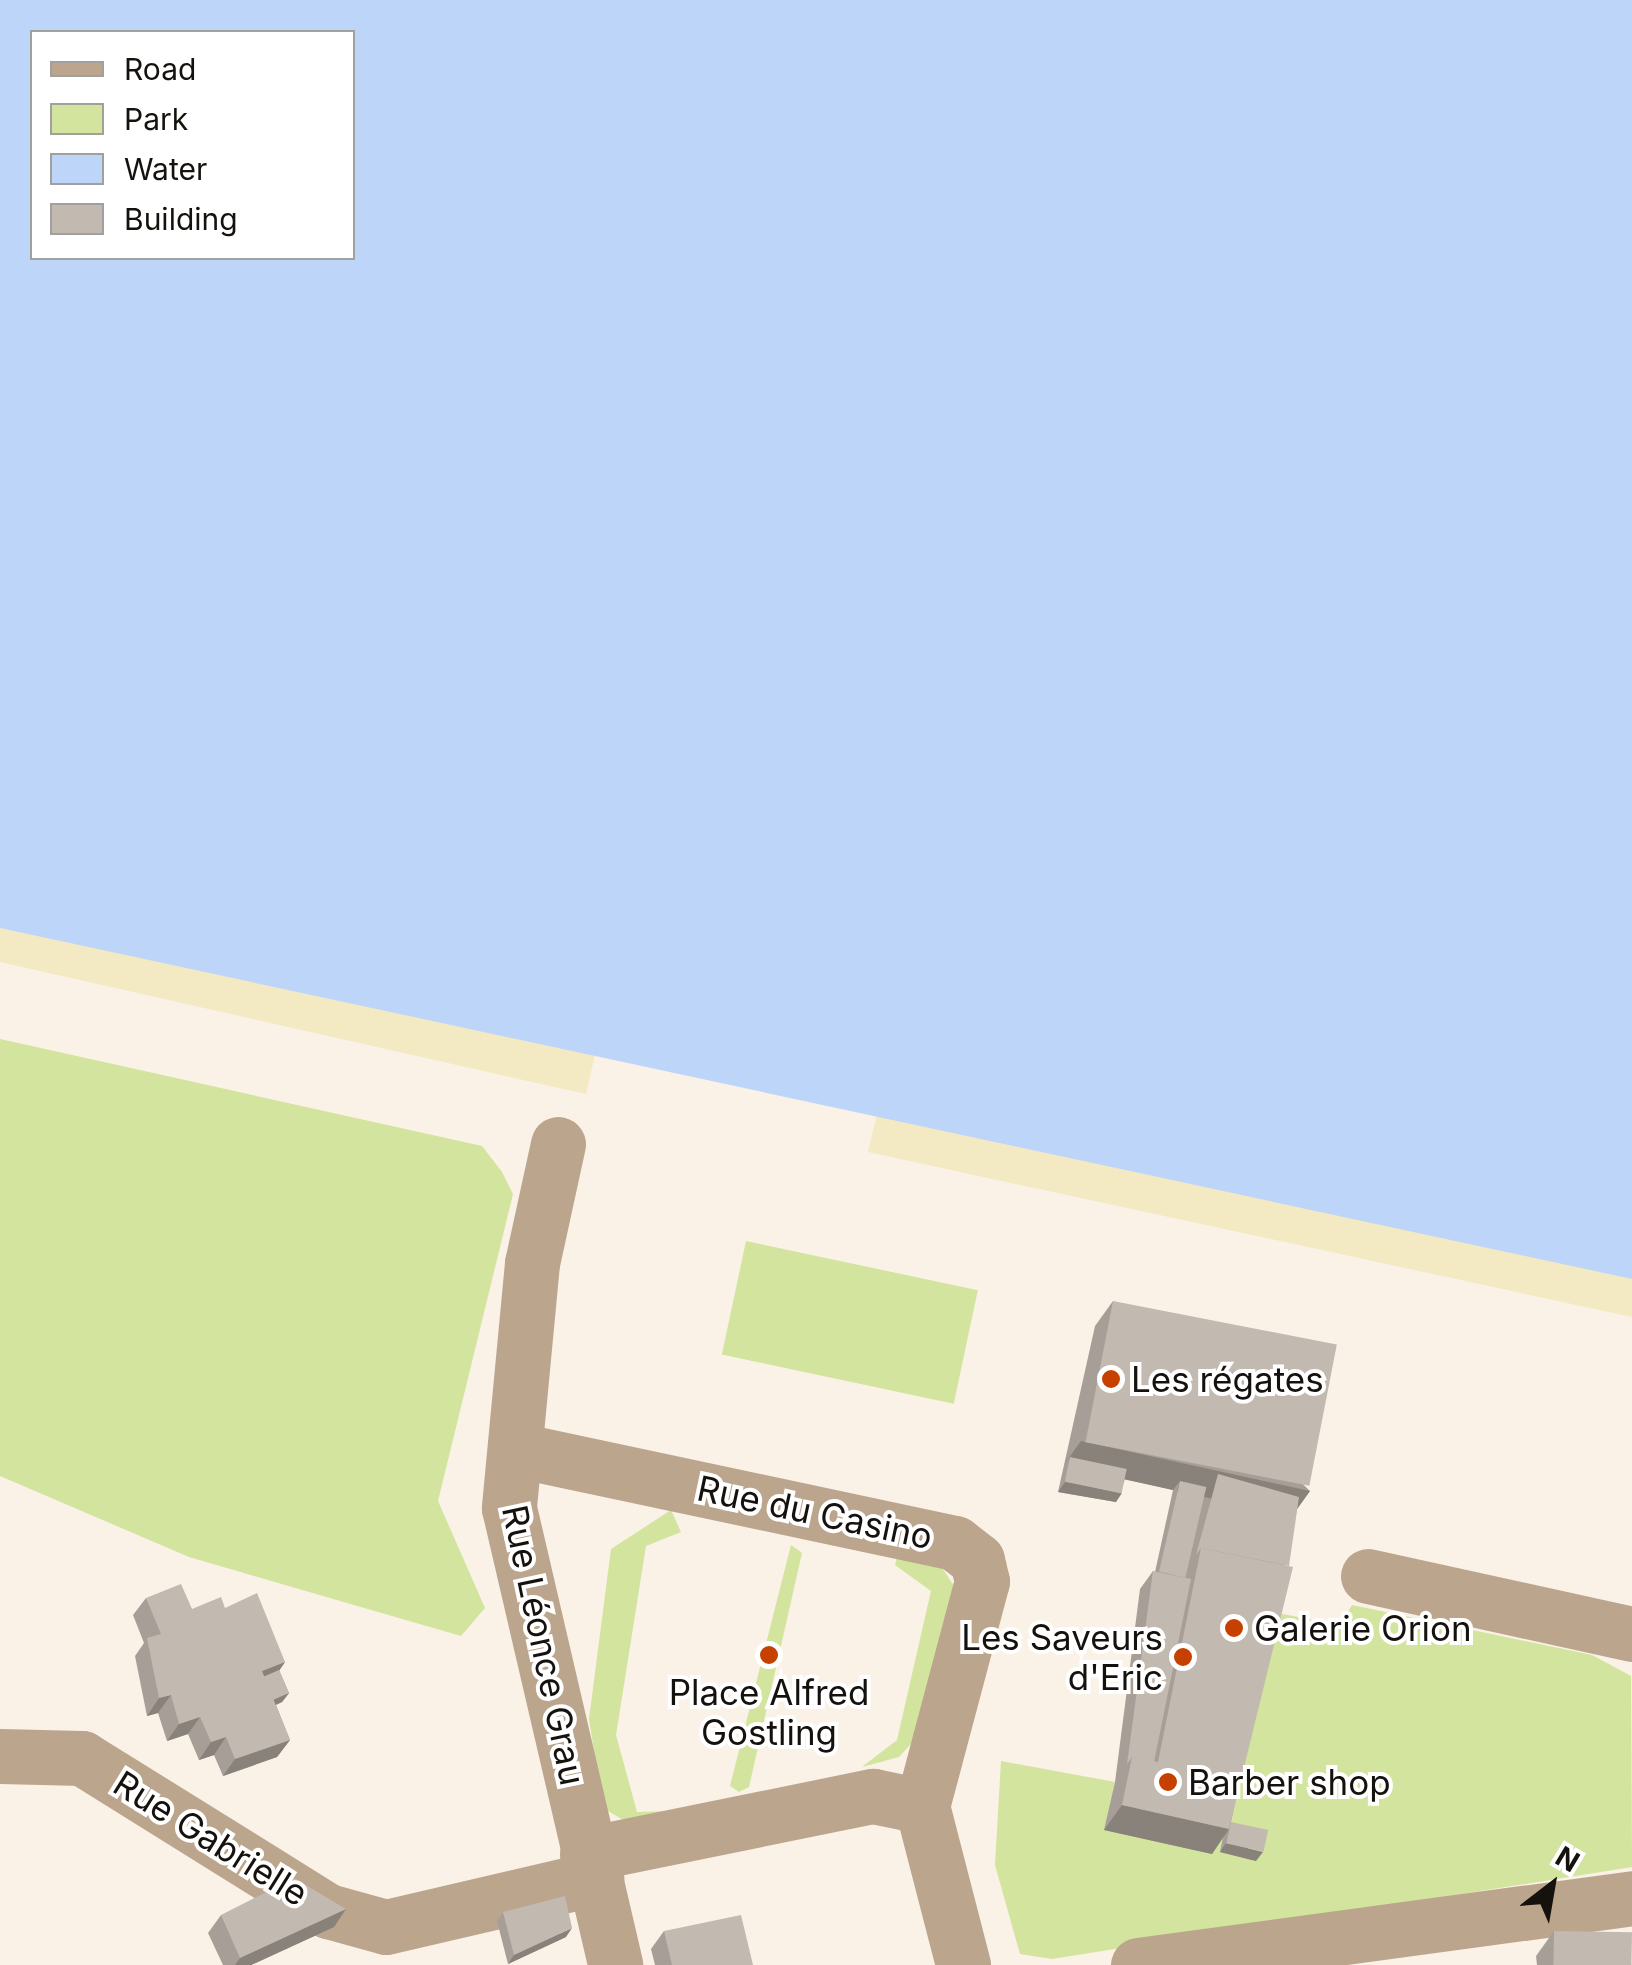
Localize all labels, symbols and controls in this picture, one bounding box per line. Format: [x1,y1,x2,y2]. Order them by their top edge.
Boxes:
legend [30,30,355,260]
text: Road [124,51,196,87]
text: Park [124,101,188,137]
text: Water [124,151,207,187]
text: Building [124,201,238,237]
place label: Les régates [1131,1358,1324,1400]
marker: Les régates [1100,1368,1122,1390]
street label: Rue du Casino [694,1467,936,1557]
street label: Rue Léonce Grau [494,1501,594,1789]
place label: Galerie Orion [1254,1607,1472,1649]
place label: Les Saveurs d'Eric [961,1616,1163,1698]
marker: Galerie Orion [1223,1617,1245,1639]
marker: Place Alfred Gostling [758,1644,780,1666]
marker: Les Saveurs d'Eric [1172,1646,1194,1668]
place label: Place Alfred Gostling [669,1671,869,1753]
place label: Barber shop [1188,1761,1391,1803]
street label: Rue Gabrielle [106,1762,316,1914]
marker: Barber shop [1157,1771,1179,1793]
north arrow [1502,1835,1602,1935]
text: N [1550,1839,1585,1879]

